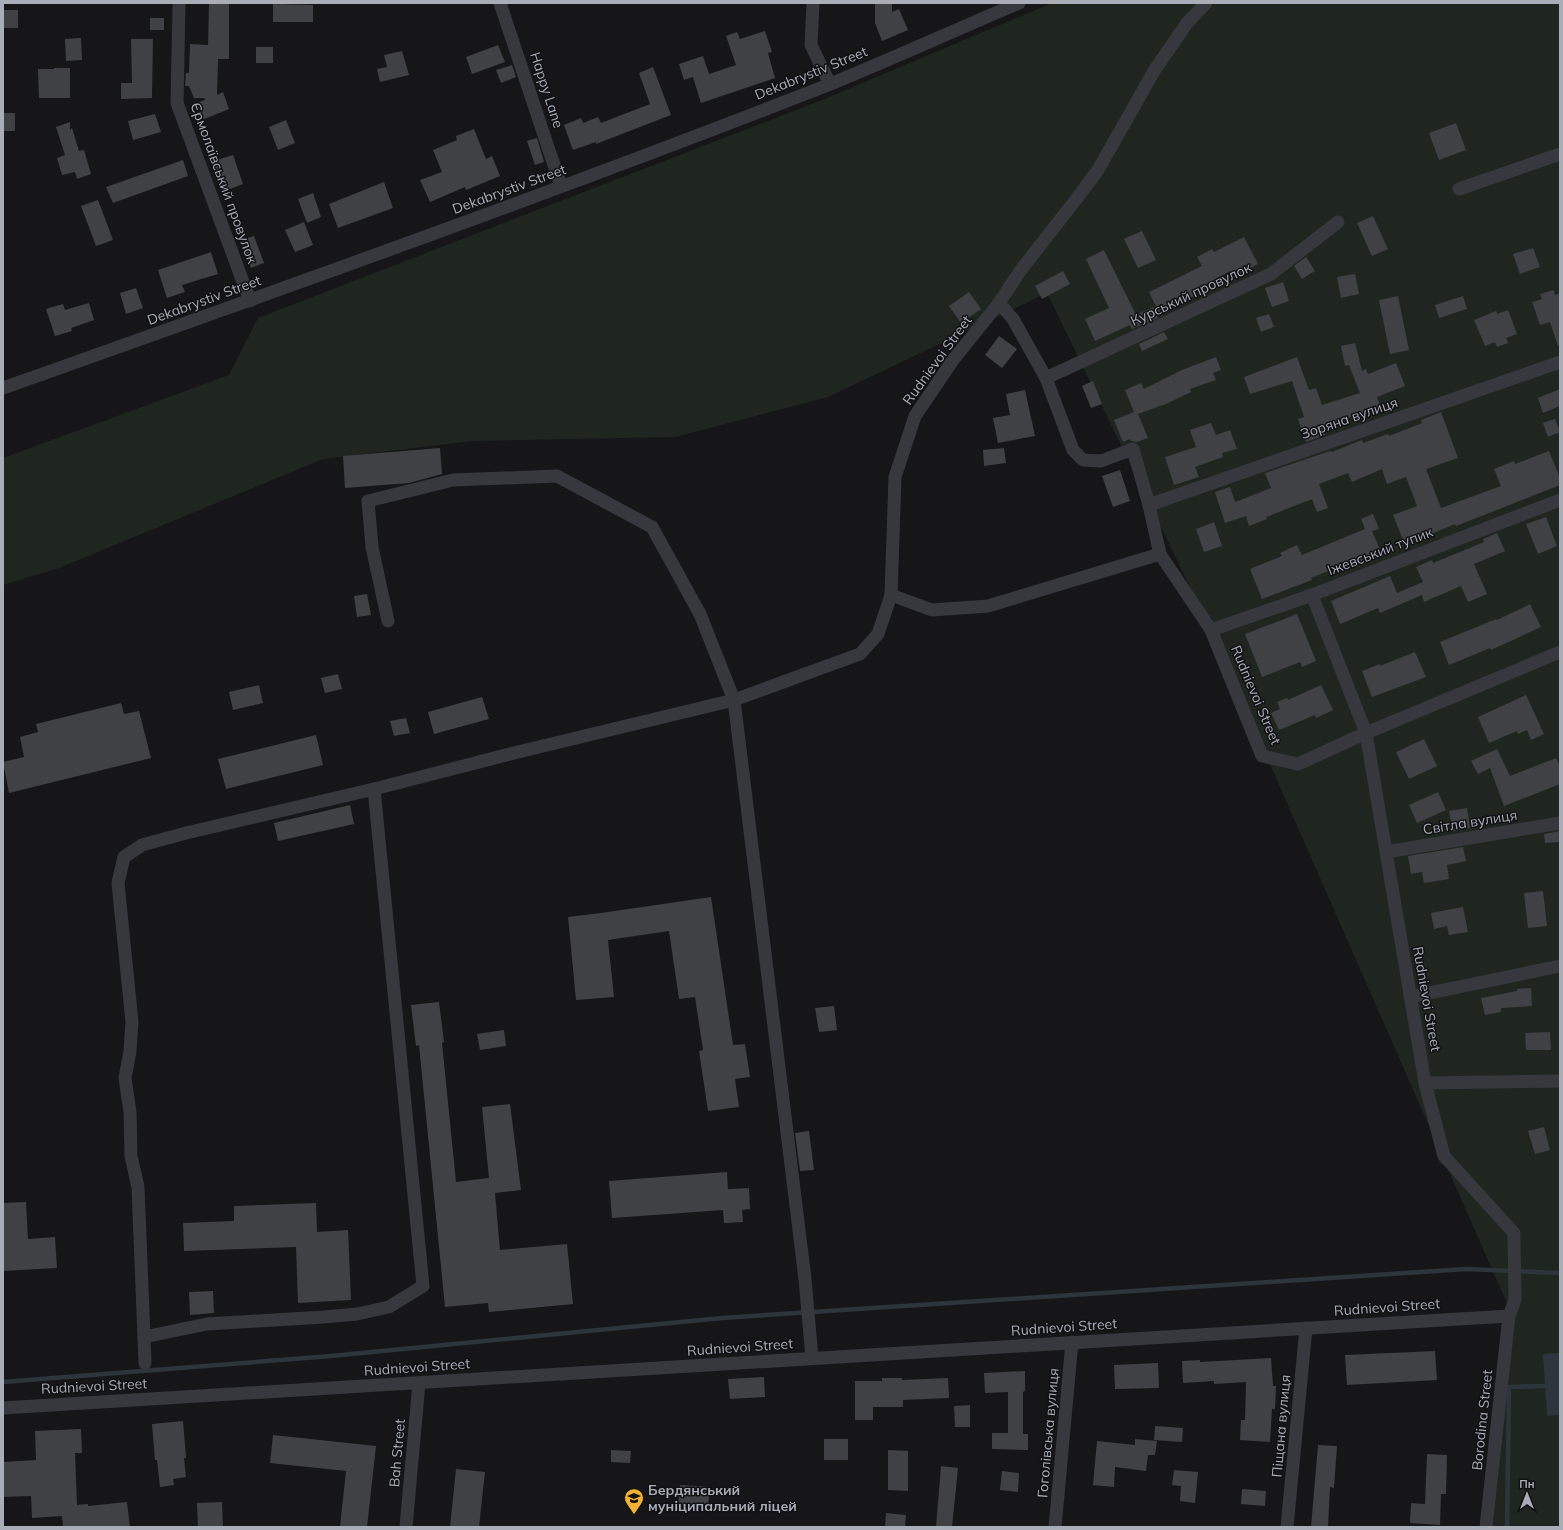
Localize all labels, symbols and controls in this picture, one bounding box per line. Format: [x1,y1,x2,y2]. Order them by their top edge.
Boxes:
street label: Dekabrystiv Street [752,42,870,104]
street label: Happy Lane [526,50,568,130]
street label: Єрмолаївський провулок [186,100,262,266]
street label: Dekabrystiv Street [450,160,568,218]
street label: Курський провулок [1128,258,1255,330]
street label: Dekabrystiv Street [145,271,263,329]
street label: Rudnievoi Street [898,312,976,408]
street label: Зоряна вулиця [1298,393,1400,443]
street label: Іжевський тупик [1325,522,1436,579]
street label: Rudnievoi Street [1227,643,1285,748]
street label: Світла вулиця [1421,806,1519,838]
street label: Rudnievoi Street [1409,945,1445,1053]
street label: Rudnievoi Street [1333,1294,1441,1320]
street label: Rudnievoi Street [1010,1314,1118,1340]
street label: Rudnievoi Street [686,1334,794,1360]
street label: Rudnievoi Street [363,1354,471,1380]
street label: Гоголівська вулиця [1033,1367,1063,1499]
street label: Borodina Street [1468,1369,1496,1471]
street label: Rudnievoi Street [40,1374,148,1398]
street label: Піщана вулиця [1268,1374,1294,1478]
street label: Bah Street [385,1418,409,1488]
north arrow [1507,1474,1547,1514]
text: Пн [1519,1477,1535,1491]
place label: Бердянський муніципальний ліцей [648,1481,797,1515]
school or university icon: Бердянський муніципальний ліцей [623,1487,645,1515]

